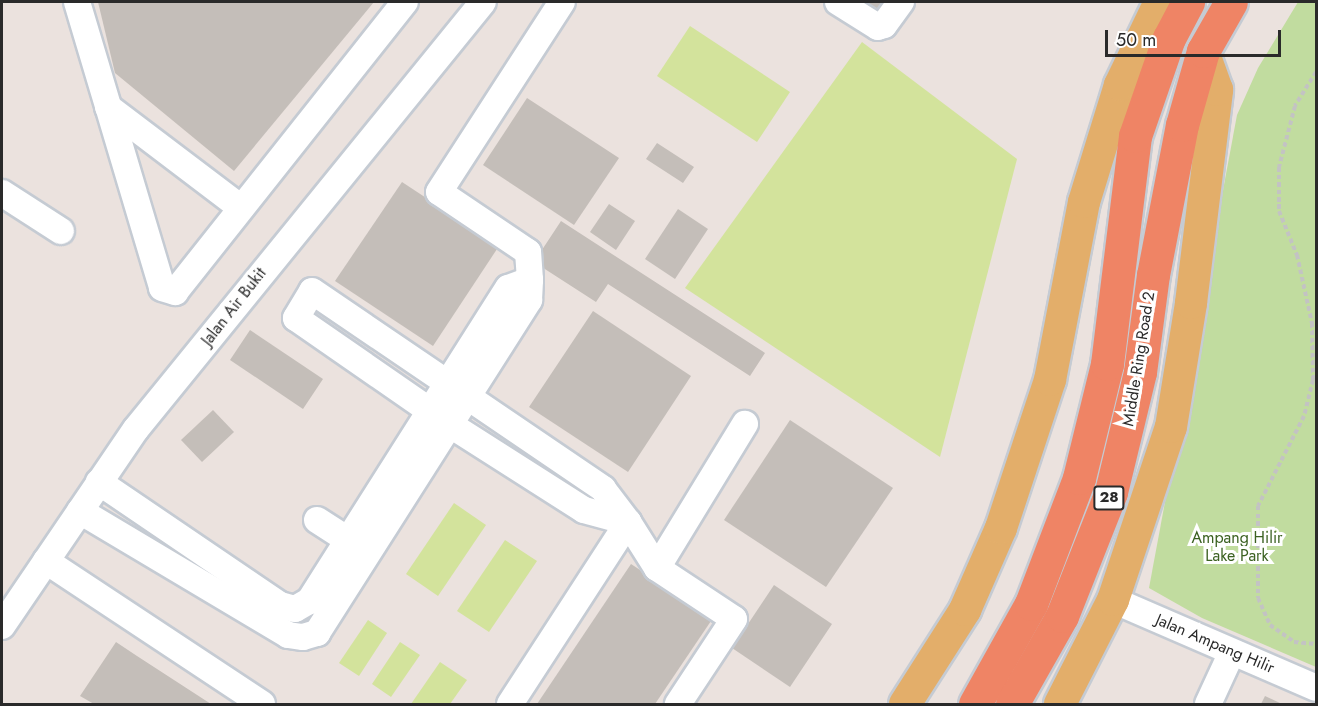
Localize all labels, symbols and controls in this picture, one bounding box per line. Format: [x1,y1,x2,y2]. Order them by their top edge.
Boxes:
scale bar [1108,18,1284,56]
text: 50 m [1116,27,1156,53]
street label: Jalan Air Bukit [198,264,270,350]
street label: Middle Ring Road 2 [1119,290,1159,428]
road number: 28 [1092,486,1126,510]
park label: Ampang Hilir Lake Park [1191,528,1283,566]
street label: Jalan Ampang Hilir [1153,610,1277,678]

